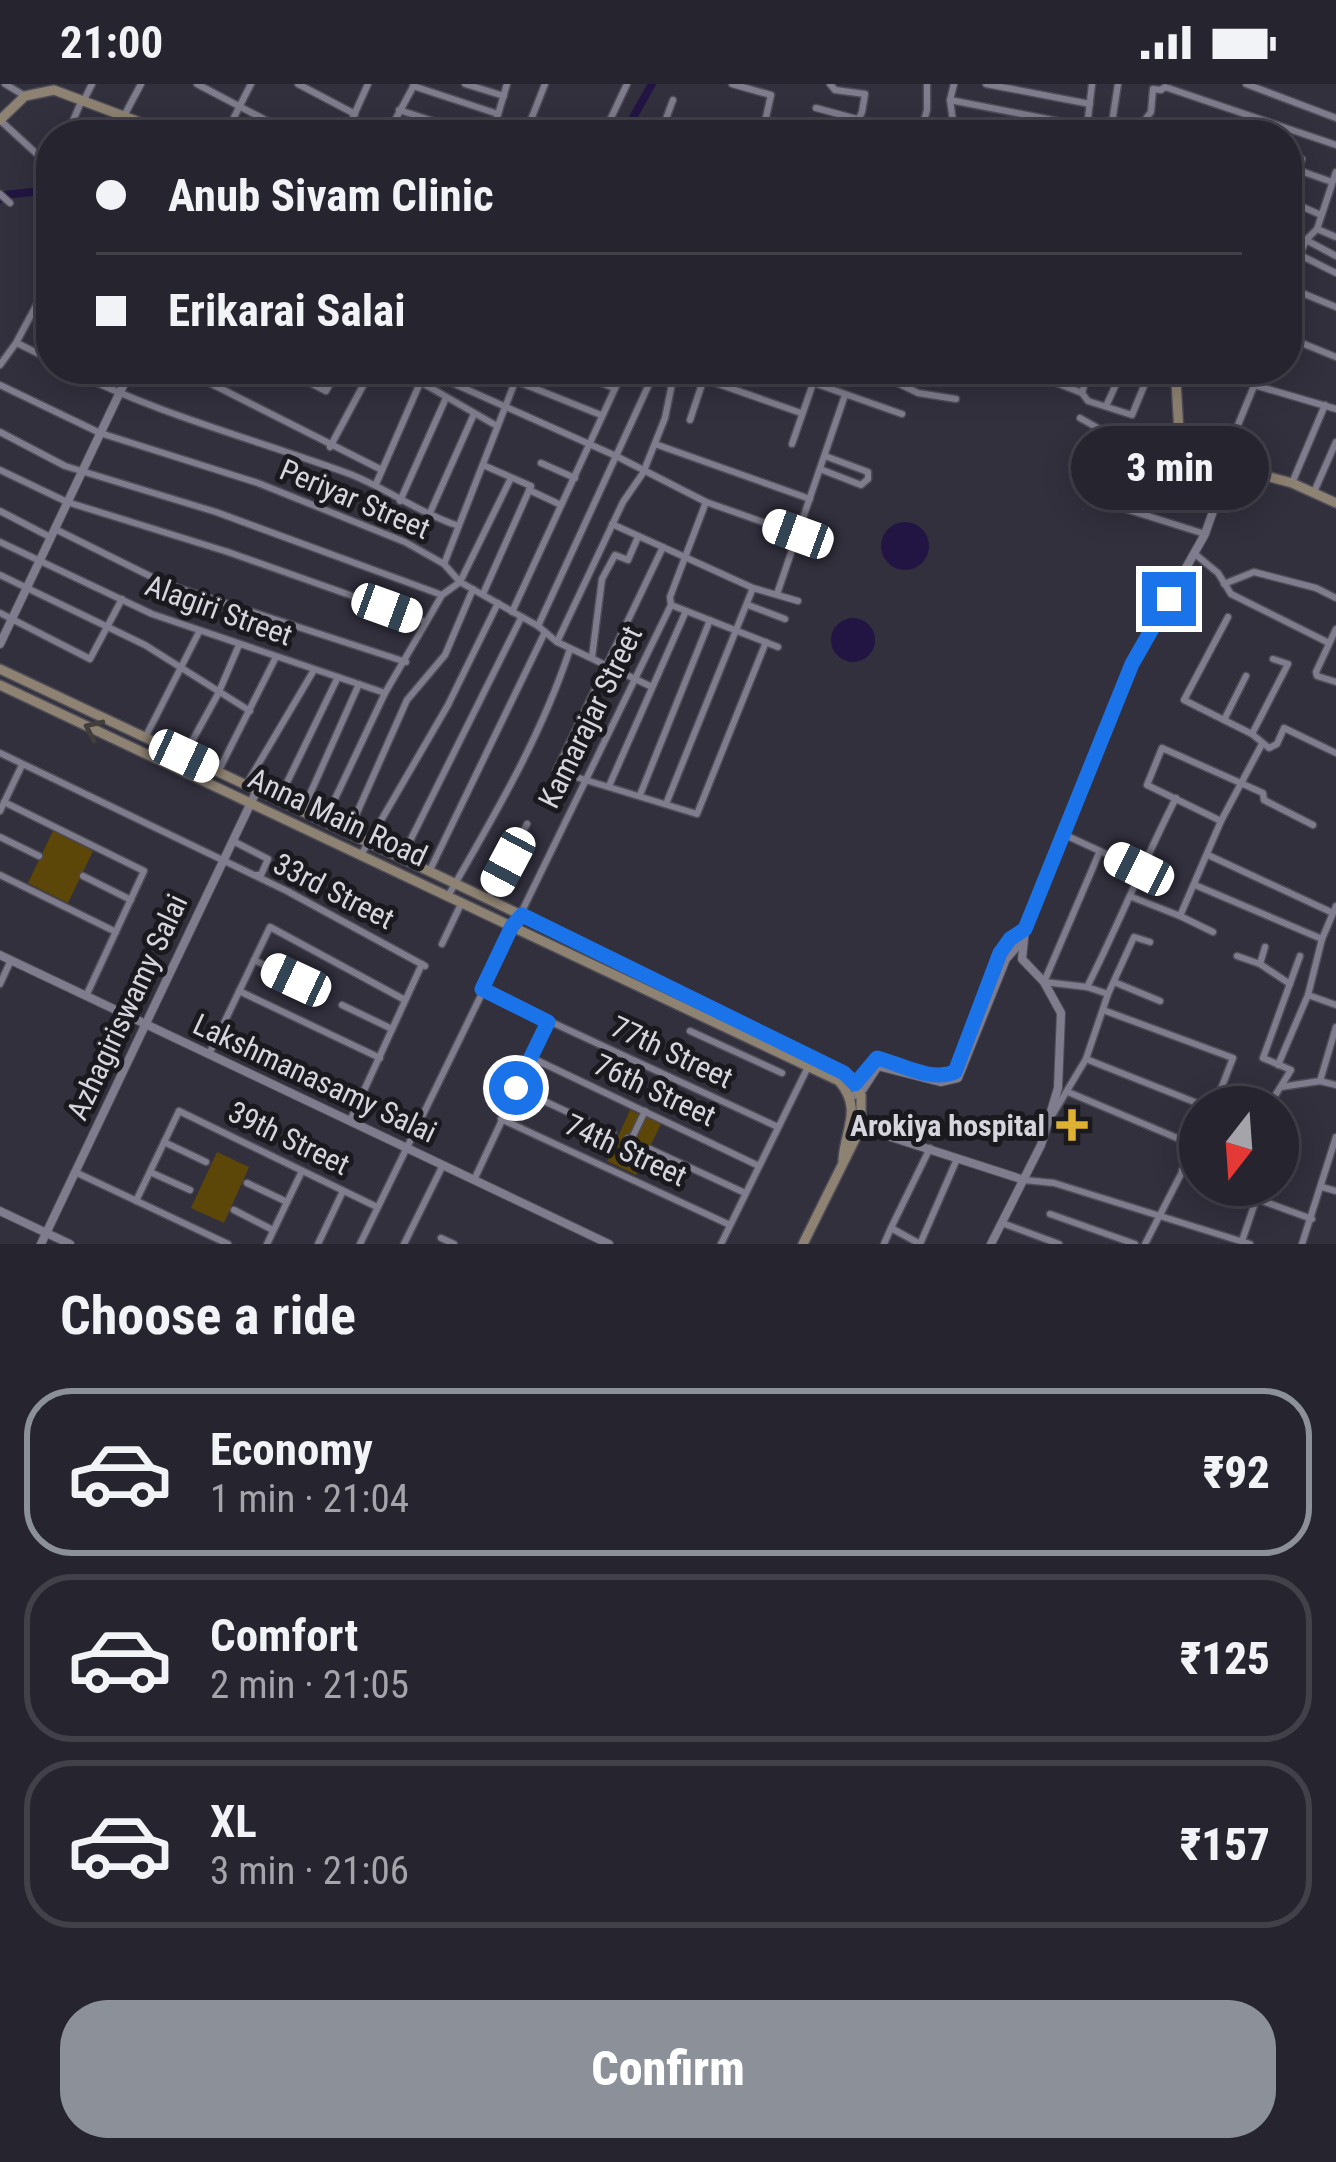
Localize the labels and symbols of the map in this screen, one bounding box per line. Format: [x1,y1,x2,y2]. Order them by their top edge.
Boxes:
callout: 3 min [1070,425,1268,509]
street label: Periyar Street [275,452,435,546]
car [758,505,838,563]
street label: Alagiri Street [141,567,297,653]
route end [1142,572,1196,626]
car [347,579,427,637]
street label: Kamarajar Street [531,620,649,814]
one-way arrow [84,719,105,743]
car [144,724,224,788]
street label: Anna Main Road [243,760,433,874]
car [475,822,541,902]
car [1099,837,1179,901]
street label: 33rd Street [268,846,400,936]
street label: Azhagiriswamy Salai [59,889,195,1125]
car [256,948,336,1012]
street label: Lakshmanasamy Salai [188,1006,442,1150]
street label: 77th Street [606,1009,738,1095]
street label: 76th Street [589,1047,721,1133]
route start [489,1061,543,1115]
north arrow [1179,1086,1299,1206]
street label: 39th Street [223,1094,355,1182]
street label: 74th Street [560,1107,692,1193]
place label: Arokiya hospital [850,1108,1045,1143]
marker: Arokiya hospital [1056,1109,1088,1141]

